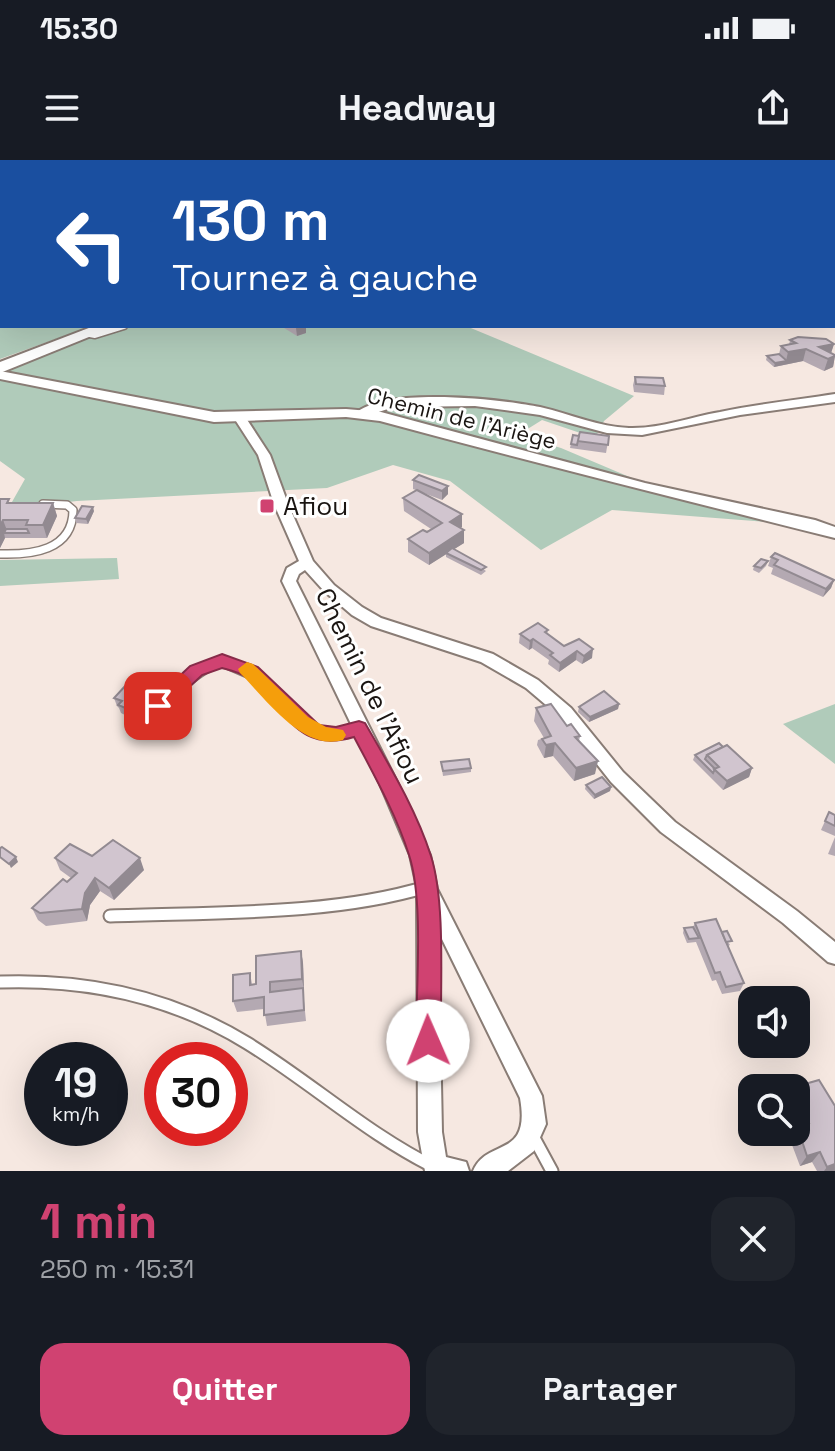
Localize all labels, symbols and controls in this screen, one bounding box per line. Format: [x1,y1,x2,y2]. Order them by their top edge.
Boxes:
text: 15:30 [40,9,118,48]
text: Headway [338,85,497,131]
icon: menu [40,86,84,130]
icon: share [751,86,795,130]
text: 130 m [172,185,330,256]
icon: left [40,192,144,296]
text: Tournez à gauche [172,255,478,301]
street label: Chemin de l'Ariège [365,381,559,455]
place label: Afiou [283,489,348,523]
marker: Afiou [258,497,276,515]
street label: Chemin de l'Afiou [308,582,432,790]
pin [124,672,192,740]
icon: arrive [136,684,180,728]
map controls [738,986,810,1146]
button: sound [738,986,810,1058]
position arrow [386,999,470,1083]
speed limit sign: 30 [144,1042,248,1146]
text: 19 [55,1058,97,1109]
button: search [738,1074,810,1146]
text: km/h [52,1101,100,1127]
text: 1 min [40,1191,157,1252]
button: close [711,1197,795,1281]
text: 250 m · 15:31 [40,1252,194,1286]
button: Quitter [40,1343,410,1435]
button: Partager [426,1343,795,1435]

